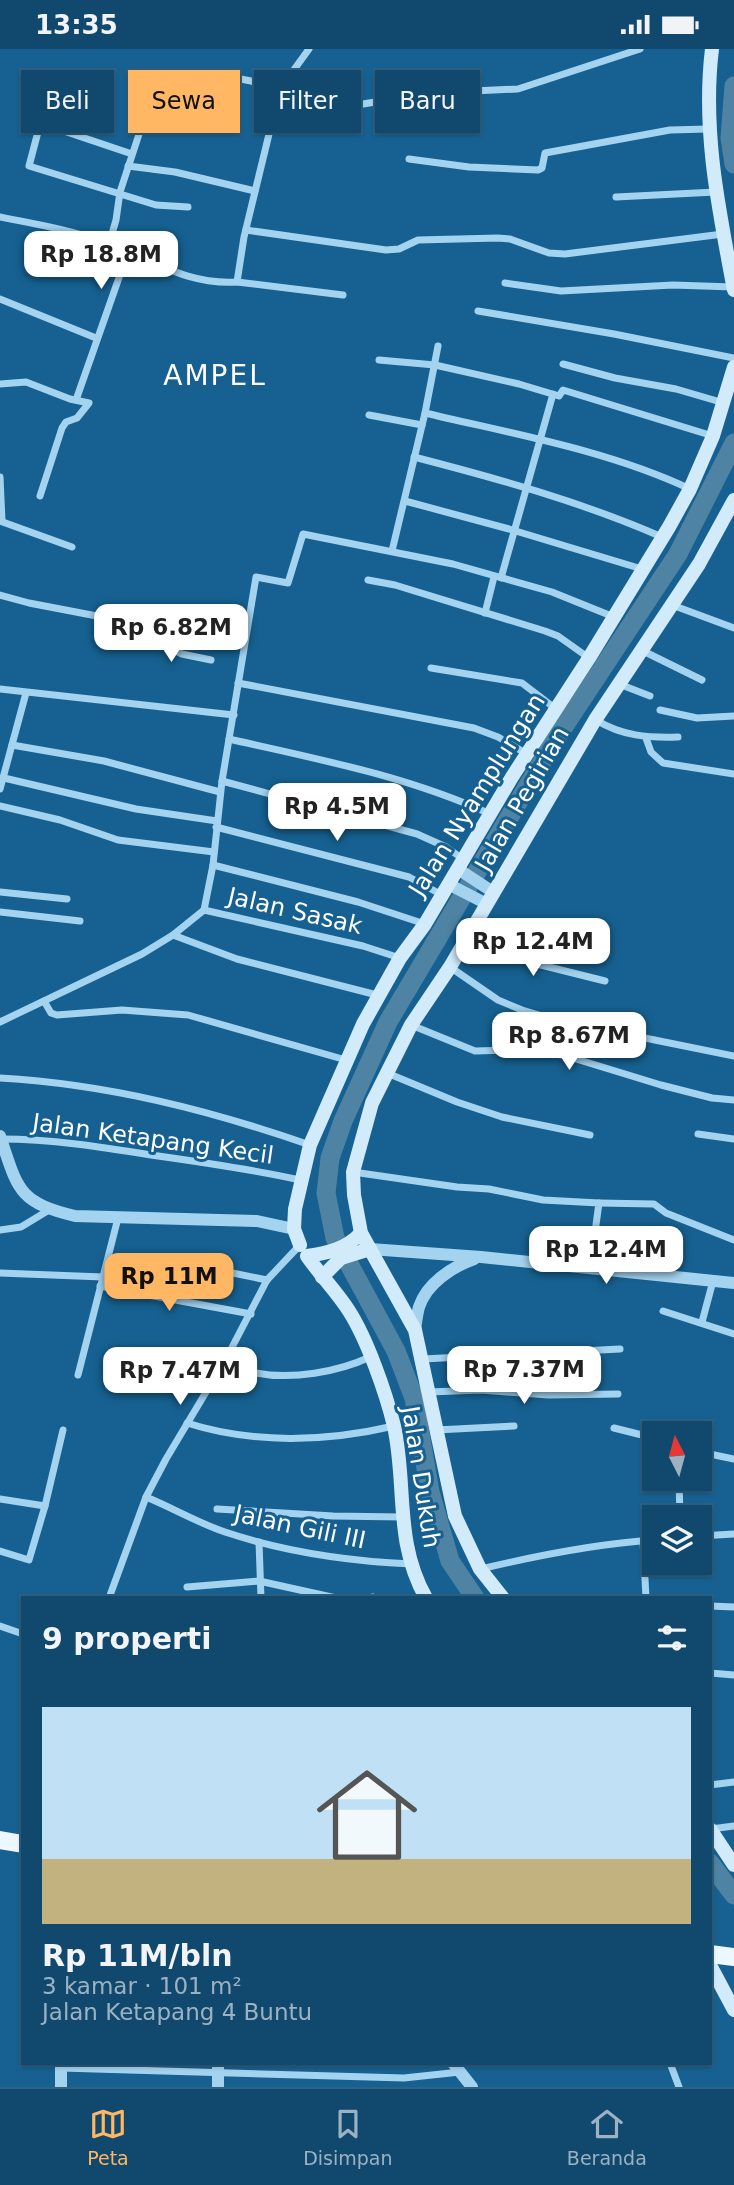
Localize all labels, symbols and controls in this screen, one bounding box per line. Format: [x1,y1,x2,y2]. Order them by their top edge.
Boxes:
text: 13:35 [35,10,118,40]
chip: Beli [21,70,114,133]
chip: Sewa [128,70,240,133]
chip: Filter [254,70,361,133]
chip: Baru [375,70,480,133]
pin: Rp 18.8M [29,231,173,291]
text: Rp 18.8M [40,241,162,267]
district label: AMPEL [163,359,267,392]
pin: Rp 6.82M [99,605,243,664]
text: Rp 6.82M [110,614,232,640]
street label: Jalan Nyamplungan [402,688,551,903]
street label: Jalan Pegirian [468,722,575,878]
pin: Rp 4.5M [272,783,402,843]
text: Rp 4.5M [284,793,390,819]
street label: Jalan Sasak [223,881,365,940]
pin: Rp 12.4M [461,919,605,978]
text: Rp 12.4M [472,928,594,954]
pin: Rp 8.67M [497,1013,641,1072]
text: Rp 8.67M [508,1022,630,1048]
street label: Jalan Ketapang Kecil [29,1108,275,1170]
pin: Rp 12.4M [534,1227,678,1286]
text: Rp 12.4M [545,1236,667,1262]
pin: Rp 11M [112,1253,226,1313]
text: Rp 11M [120,1263,218,1289]
pin: Rp 7.47M [108,1347,252,1407]
pin: Rp 7.37M [452,1347,596,1406]
text: Rp 7.37M [463,1356,585,1382]
text: Rp 7.47M [119,1357,241,1383]
street label: Jalan Dukuh [396,1402,446,1550]
north arrow [642,1421,712,1491]
map controls [642,1421,712,1575]
street label: Jalan Gili III [230,1499,368,1555]
button: layers [642,1505,712,1575]
icon: filters [653,1619,691,1657]
text: 9 properti [42,1621,211,1656]
icon: home [304,1752,430,1878]
text: Rp 11M/bln [42,1938,233,1973]
text: 3 kamar · 101 m² [42,1973,242,1999]
text: Jalan Ketapang 4 Buntu [42,1999,312,2025]
tab: Peta [87,2105,129,2169]
tab: Disimpan [303,2105,392,2169]
tab: Beranda [567,2105,647,2169]

